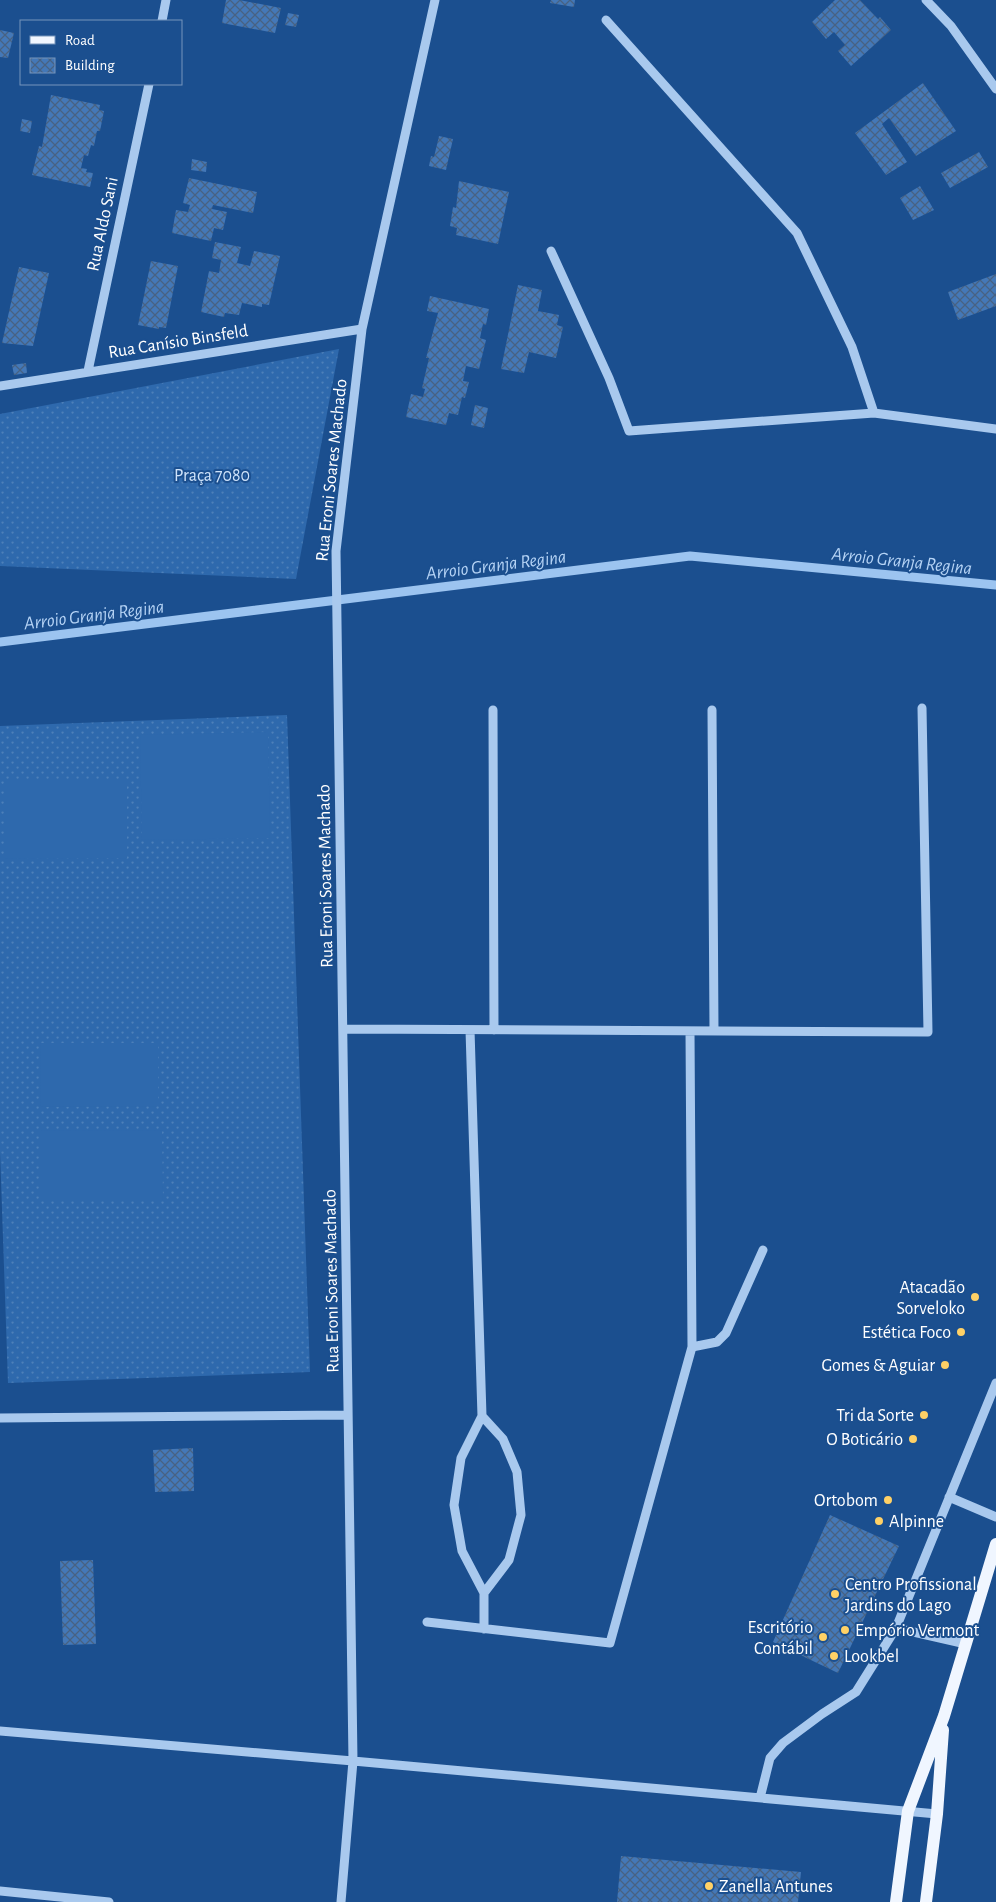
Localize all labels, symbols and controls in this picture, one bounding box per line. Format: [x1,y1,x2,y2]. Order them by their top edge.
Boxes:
legend [20,20,182,85]
text: Road [65,33,95,48]
text: Building [65,58,115,73]
street label: Rua Aldo Sani [84,175,122,273]
street label: Rua Canísio Binsfeld [107,322,249,362]
street label: Rua Eroni Soares Machado [313,378,351,562]
park label: Praça 7080 [174,467,250,485]
water label: Arroio Granja Regina [830,545,973,578]
water label: Arroio Granja Regina [424,547,567,584]
water label: Arroio Granja Regina [22,597,165,634]
street label: Rua Eroni Soares Machado [315,784,337,968]
street label: Rua Eroni Soares Machado [321,1189,343,1373]
place label: Atacadão Sorveloko [896,1279,965,1318]
marker: Atacadão Sorveloko [969,1291,981,1303]
place label: Estética Foco [862,1324,951,1342]
marker: Estética Foco [955,1326,967,1338]
place label: Gomes & Aguiar [821,1357,935,1375]
marker: Gomes & Aguiar [939,1359,951,1371]
place label: Tri da Sorte [836,1407,914,1425]
marker: Tri da Sorte [918,1409,930,1421]
place label: O Boticário [826,1431,903,1449]
marker: O Boticário [907,1433,919,1445]
place label: Ortobom [814,1492,878,1510]
marker: Ortobom [882,1494,894,1506]
place label: Alpinne [889,1513,944,1531]
marker: Alpinne [873,1515,885,1527]
place label: Centro Profissional Jardins do Lago [845,1576,977,1615]
marker: Centro Profissional Jardins do Lago [829,1588,841,1600]
place label: Escritório Contábil [748,1619,813,1658]
place label: Empório Vermont [855,1622,980,1640]
marker: Empório Vermont [839,1624,851,1636]
marker: Escritório Contábil [817,1631,829,1643]
place label: Lookbel [844,1648,899,1666]
marker: Lookbel [828,1650,840,1662]
place label: Zanella Antunes [719,1878,833,1896]
marker: Zanella Antunes [703,1880,715,1892]

